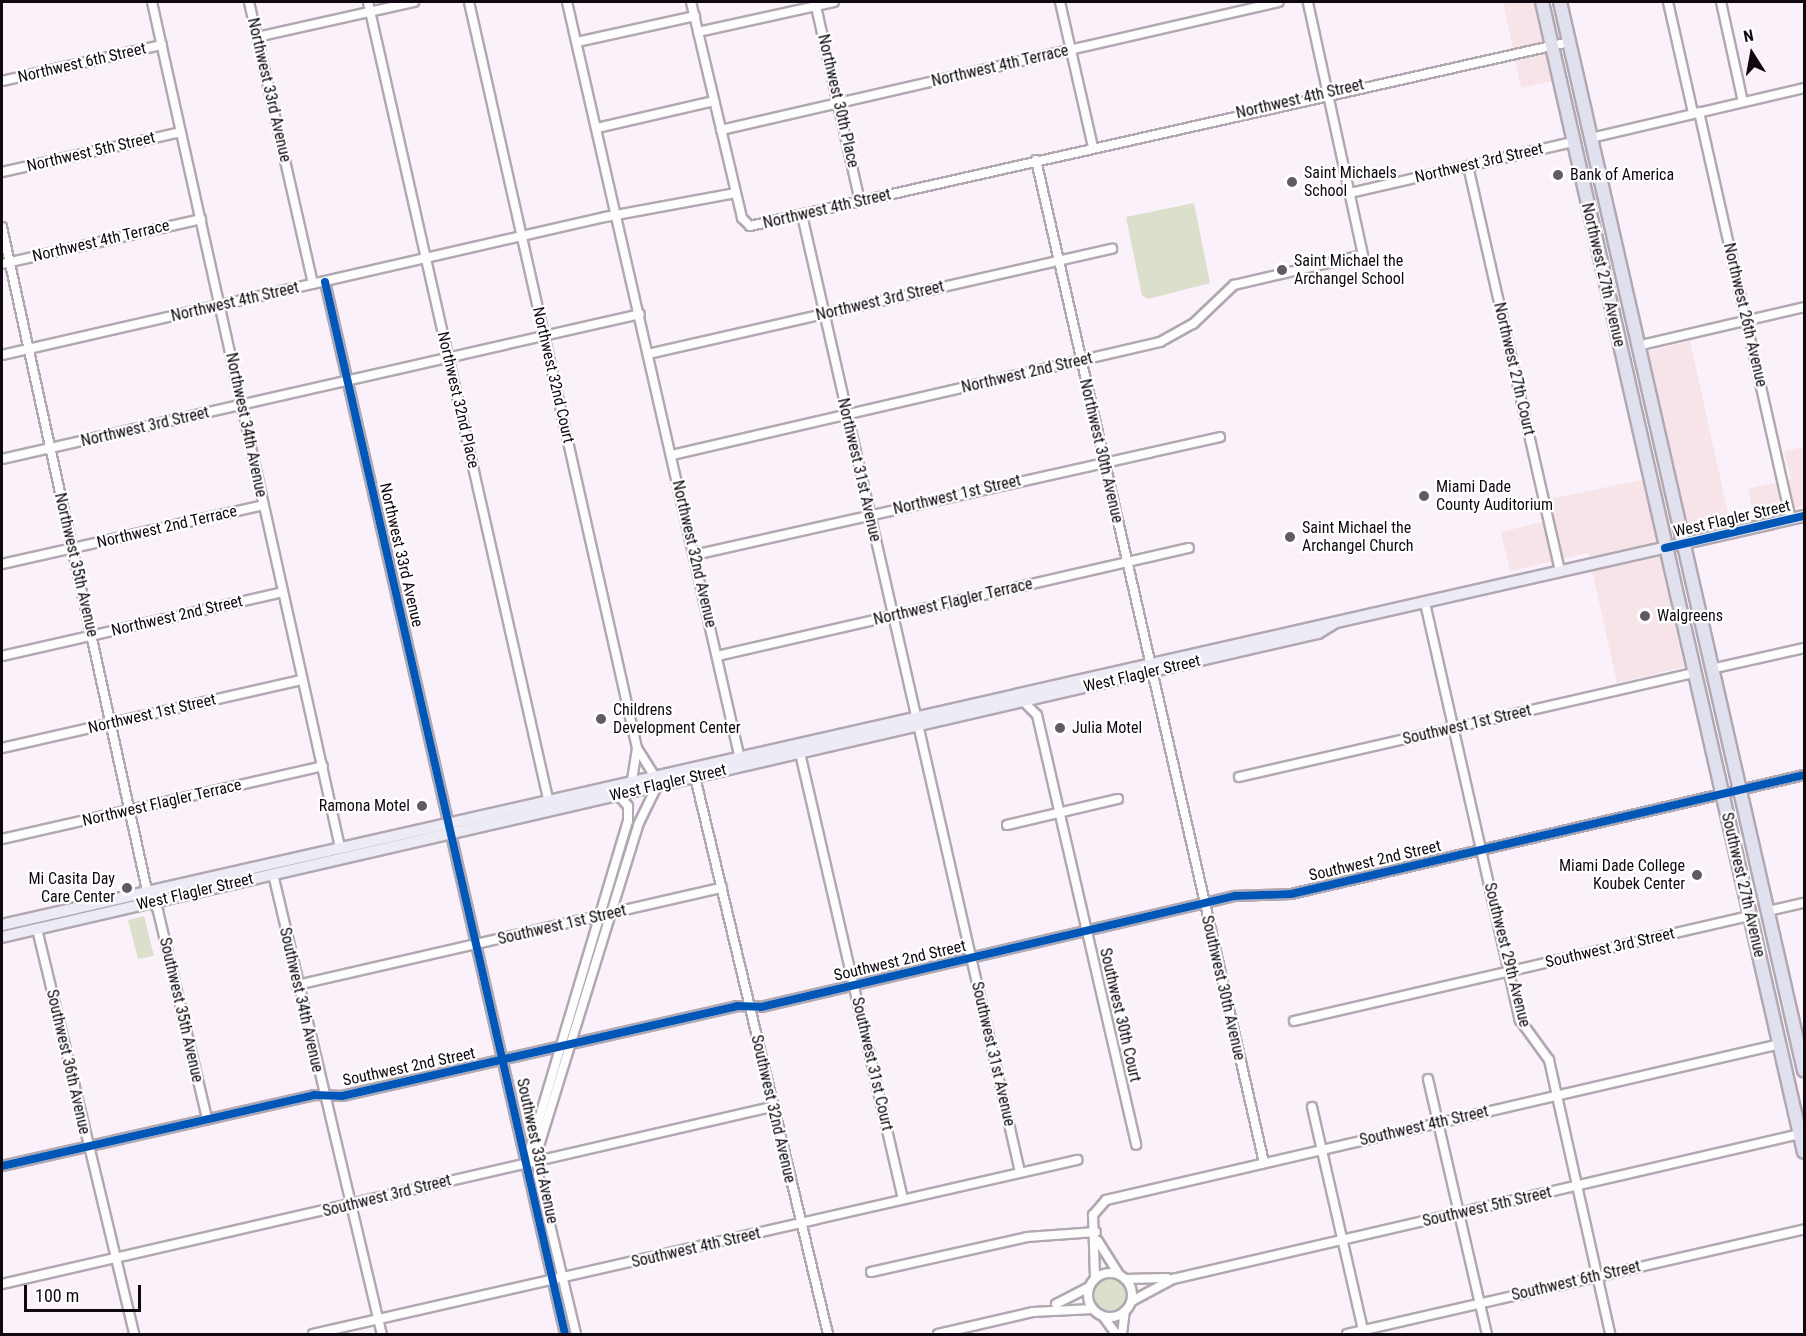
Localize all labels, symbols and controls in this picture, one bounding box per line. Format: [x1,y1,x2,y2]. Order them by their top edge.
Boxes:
street label: Northwest 33rd Avenue [243,16,295,164]
north arrow [1722,24,1782,84]
text: N [1742,26,1755,46]
street label: Northwest 30th Place [813,32,863,170]
street label: Northwest 6th Street [16,39,148,87]
street label: Northwest 4th Terrace [929,41,1071,91]
street label: Northwest 4th Street [1234,75,1366,123]
street label: Northwest 5th Street [25,128,157,176]
street label: Northwest 3rd Street [1413,139,1545,187]
place label: Saint Michaels School [1304,163,1397,201]
place label: Bank of America [1570,165,1674,185]
marker: Bank of America [1551,168,1565,182]
marker: Saint Michaels School [1285,175,1299,189]
street label: Northwest 4th Street [761,185,893,233]
street label: Northwest 27th Avenue [1577,201,1629,349]
street label: Northwest 4th Terrace [30,216,172,266]
street label: Northwest 26th Avenue [1719,241,1771,389]
place label: Saint Michael the Archangel School [1294,251,1404,289]
marker: Saint Michael the Archangel School [1275,263,1289,277]
street label: Northwest 3rd Street [814,277,946,325]
street label: Northwest 4th Street [169,278,301,326]
street label: Northwest 27th Court [1489,301,1539,437]
street label: Northwest 32nd Court [528,305,578,445]
street label: Northwest 32nd Place [433,330,483,470]
street label: Northwest 2nd Street [960,349,1094,397]
street label: Northwest 34th Avenue [221,351,271,499]
street label: Northwest 30th Avenue [1075,377,1127,525]
street label: Northwest 31st Avenue [833,396,885,544]
street label: Northwest 3rd Street [79,403,211,451]
street label: Northwest 1st Street [891,471,1023,519]
place label: Miami Dade County Auditorium [1436,477,1553,515]
street label: Northwest 32nd Avenue [668,479,720,629]
street label: Northwest 33rd Avenue [375,481,427,629]
marker: Miami Dade County Auditorium [1417,489,1431,503]
street label: Northwest 35th Avenue [50,491,102,639]
street label: West Flagler Street [1672,496,1792,542]
street label: Northwest 2nd Terrace [95,501,239,553]
place label: Saint Michael the Archangel Church [1302,518,1414,556]
marker: Saint Michael the Archangel Church [1283,530,1297,544]
street label: Northwest Flagler Terrace [871,574,1035,630]
street label: Northwest 2nd Street [110,592,244,640]
place label: Walgreens [1657,606,1723,626]
marker: Walgreens [1638,609,1652,623]
street label: West Flagler Street [1082,651,1202,697]
street label: Northwest 1st Street [86,690,218,738]
place label: Childrens Development Center [613,700,740,738]
street label: Southwest 1st Street [1401,701,1533,749]
marker: Childrens Development Center [594,712,608,726]
place label: Julia Motel [1072,718,1142,738]
marker: Julia Motel [1053,721,1067,735]
street label: West Flagler Street [608,760,728,806]
street label: Northwest Flagler Terrace [80,775,244,831]
place label: Ramona Motel [319,796,410,816]
marker: Ramona Motel [415,799,429,813]
street label: Southwest 27th Avenue [1717,811,1769,959]
street label: Southwest 2nd Street [1307,836,1443,886]
place label: Miami Dade College Koubek Center [1559,856,1685,894]
marker: Miami Dade College Koubek Center [1690,868,1704,882]
place label: Mi Casita Day Care Center [28,869,115,907]
street label: West Flagler Street [135,869,255,915]
marker: Mi Casita Day Care Center [120,881,134,895]
street label: Southwest 29th Avenue [1480,881,1534,1029]
street label: Southwest 1st Street [496,901,628,949]
street label: Southwest 30th Avenue [1197,914,1249,1062]
street label: Southwest 3rd Street [1544,924,1676,972]
street label: Southwest 34th Avenue [275,926,327,1074]
street label: Southwest 35th Avenue [155,936,207,1084]
street label: Southwest 2nd Street [832,936,968,986]
street label: Southwest 30th Court [1095,946,1145,1084]
street label: Southwest 31st Avenue [967,980,1019,1128]
street label: Southwest 36th Avenue [42,988,94,1136]
street label: Southwest 31st Court [847,995,897,1133]
street label: Southwest 32nd Avenue [747,1033,799,1185]
street label: Southwest 2nd Street [341,1044,477,1090]
street label: Southwest 33rd Avenue [512,1076,562,1226]
street label: Southwest 4th Street [1358,1102,1490,1150]
street label: Southwest 3rd Street [321,1171,453,1221]
street label: Southwest 5th Street [1421,1183,1553,1231]
street label: Southwest 4th Street [630,1224,762,1272]
street label: Southwest 6th Street [1510,1257,1642,1305]
scale bar [27,1273,144,1311]
text: 100 m [35,1285,79,1306]

